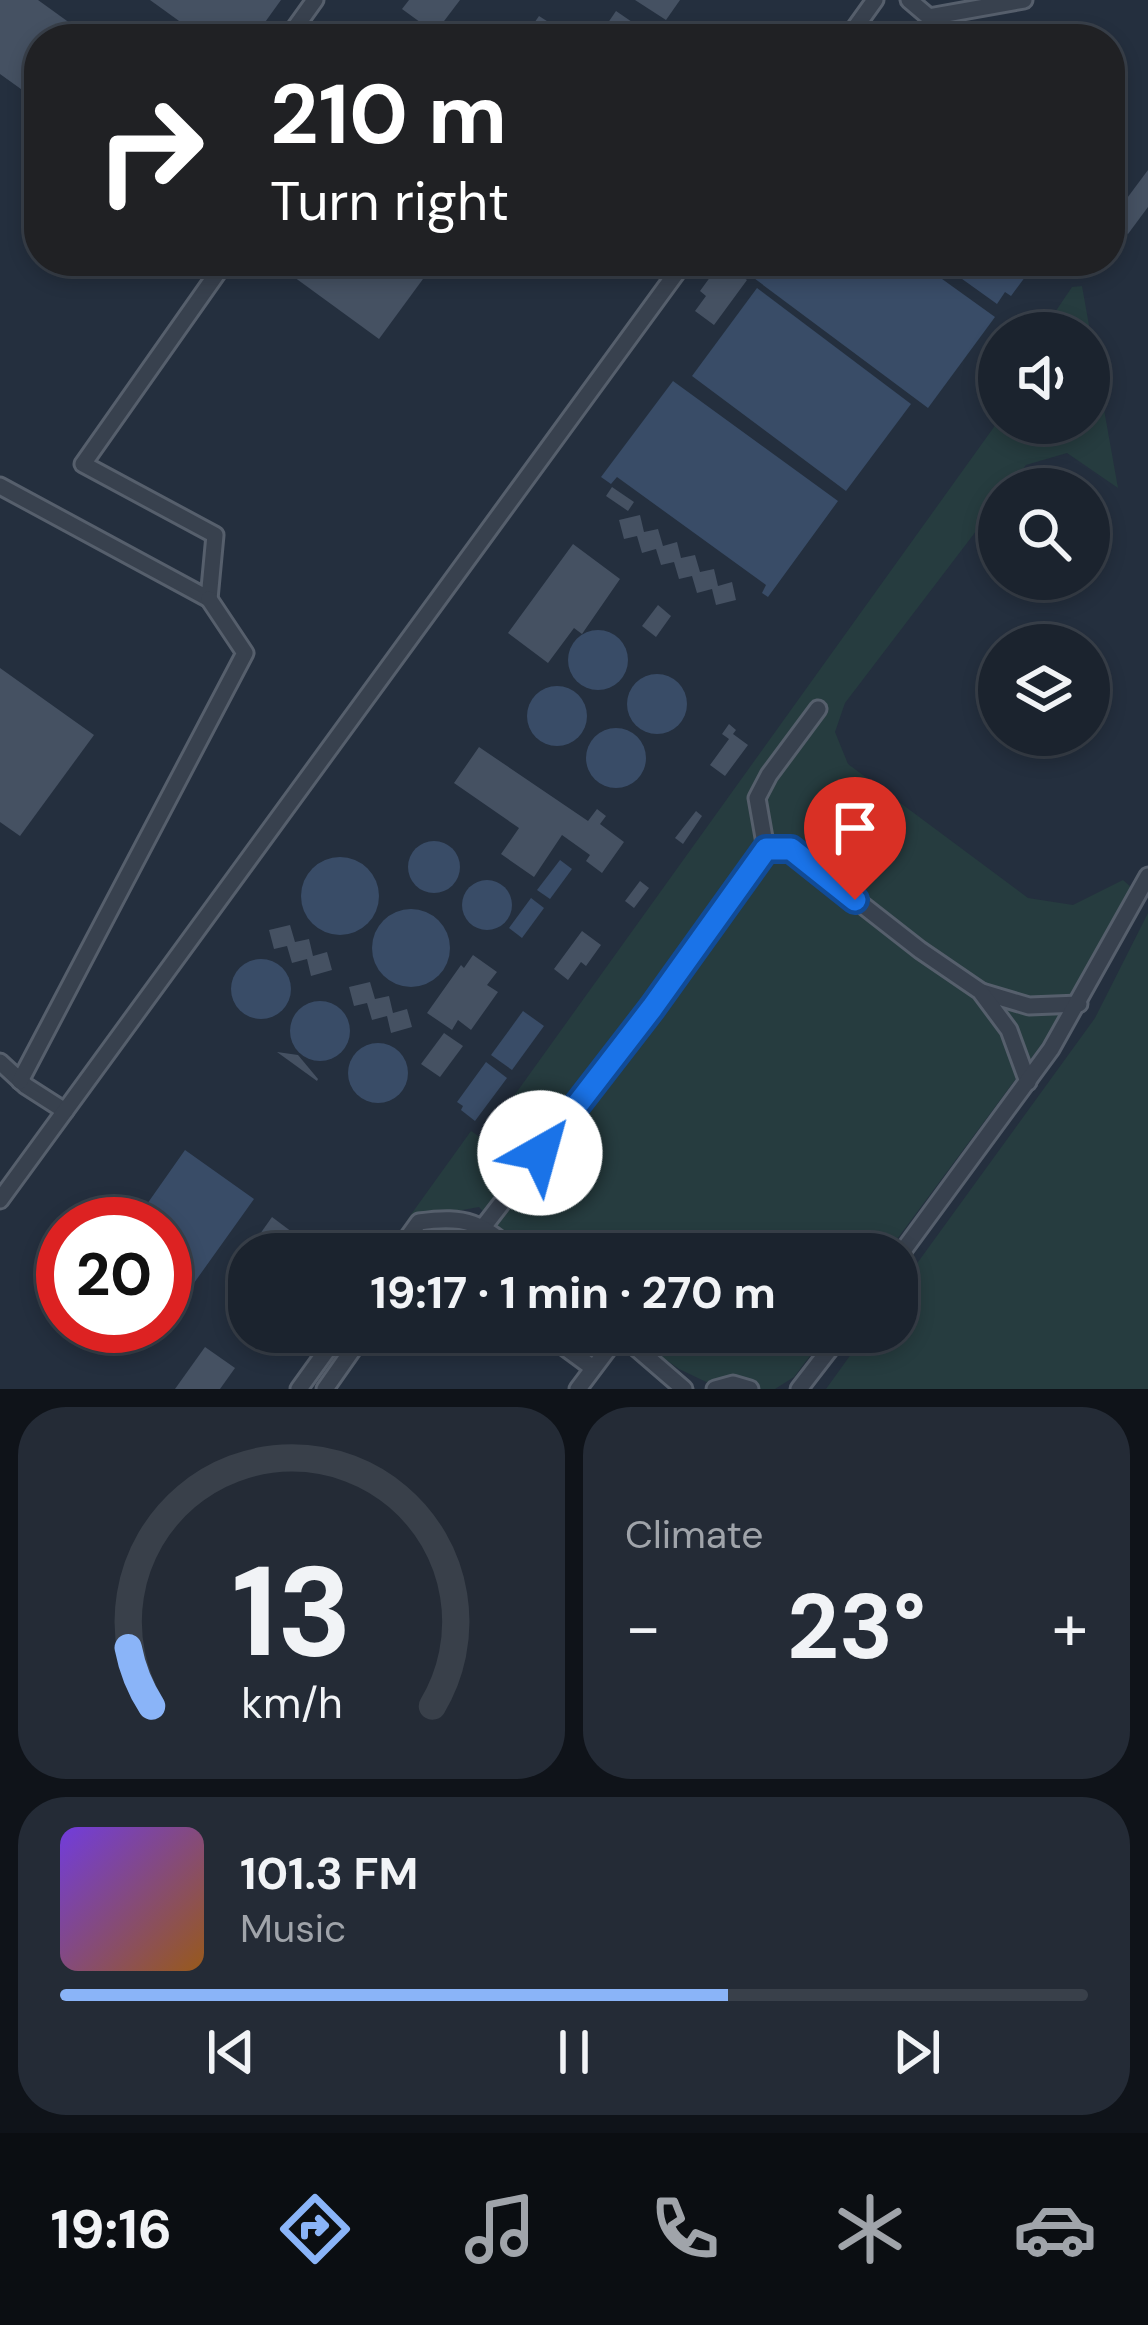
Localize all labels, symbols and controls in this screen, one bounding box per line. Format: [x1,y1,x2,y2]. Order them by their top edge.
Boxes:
text: 210 m [270,60,507,169]
icon: right [72,72,228,228]
text: Turn right [270,166,509,237]
map controls [978,312,1110,756]
button: sound [978,312,1110,444]
button: search [978,468,1110,600]
button: layers [978,624,1110,756]
pin [804,777,906,900]
icon: arrive [822,795,888,861]
position arrow [477,1090,603,1216]
speed limit sign: 20 [36,1197,192,1353]
text: 19:17 · 1 min · 270 m [370,1263,776,1322]
text: Climate [625,1509,763,1560]
text: 13 [231,1531,352,1694]
text: 23° [787,1569,926,1686]
text: − [625,1585,661,1670]
text: + [1052,1585,1088,1670]
text: km/h [241,1675,342,1731]
text: 101.3 FM [240,1844,418,1903]
text: Music [240,1903,346,1954]
icon: previous [198,2019,264,2085]
icon: pause [541,2019,607,2085]
icon: next [884,2019,950,2085]
icon: directions [273,2187,357,2271]
icon: music [458,2187,542,2271]
icon: phone [643,2187,727,2271]
icon: climate [828,2187,912,2271]
icon: car [1013,2187,1097,2271]
text: 19:16 [51,2194,172,2265]

